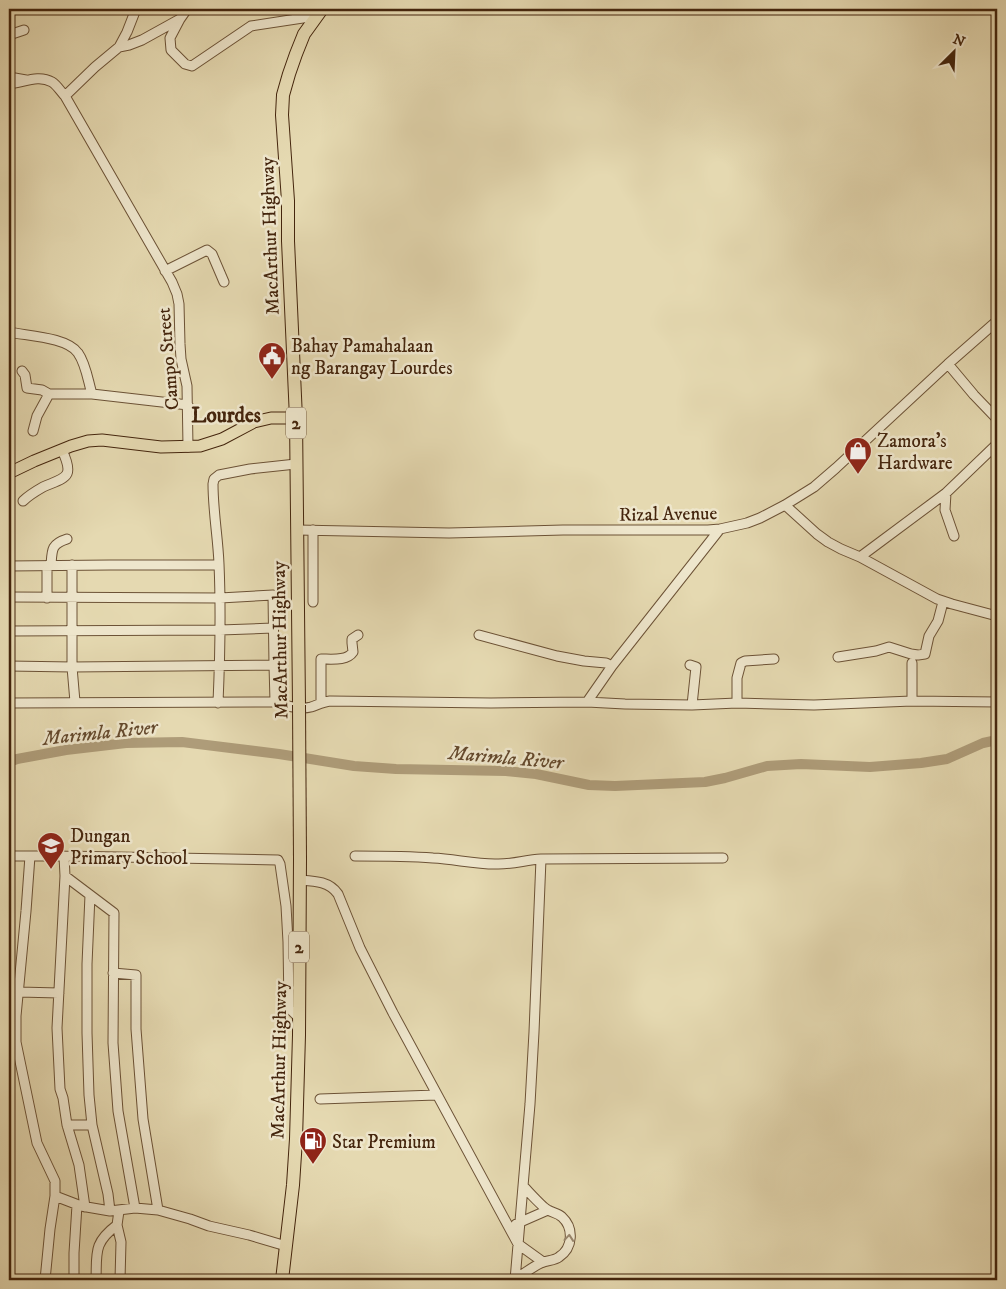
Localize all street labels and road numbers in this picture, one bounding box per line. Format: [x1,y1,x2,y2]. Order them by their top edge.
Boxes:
street label: MacArthur Highway [256,156,285,315]
street label: Campo Street [153,307,184,411]
road number: 2 [286,408,306,438]
street label: Rizal Avenue [619,502,718,527]
street label: MacArthur Highway [268,560,293,719]
road number: 2 [289,932,309,962]
street label: MacArthur Highway [267,980,292,1139]

